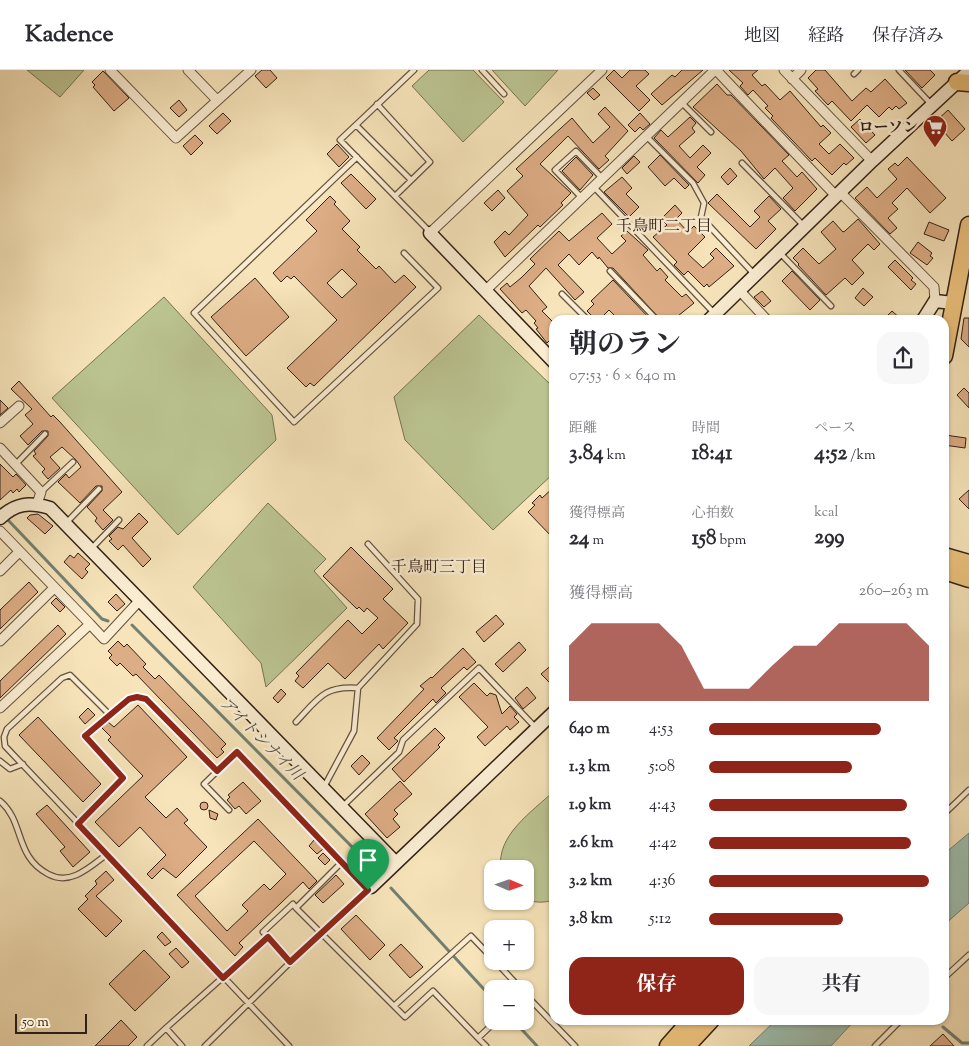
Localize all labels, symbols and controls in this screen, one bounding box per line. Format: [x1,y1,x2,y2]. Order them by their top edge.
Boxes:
text: Kadence [25,18,114,52]
text: 地図 [744,24,780,50]
text: 経路 [808,24,844,50]
text: 保存済み [872,24,944,50]
supermarket icon: ローソン [922,114,948,148]
place label: ローソン [859,118,918,139]
district label: 千鳥町二丁目 [616,216,712,239]
text: 朝のラン [569,326,681,366]
button: share [877,332,929,384]
text: 07:53 · 6 × 640 m [569,365,676,388]
text: 距離 [569,419,597,439]
text: 時間 [692,419,720,439]
text: ペース [814,419,856,439]
text: 3.84 [569,439,604,469]
text: 18:41 [692,439,732,469]
text: 4:52 [814,439,847,469]
text: km [604,446,626,466]
text: /km [847,446,876,466]
text: kcal [814,503,838,523]
text: 獲得標高 [569,504,625,524]
text: 心拍数 [692,504,734,524]
text: 299 [814,523,845,553]
text: 24 [569,524,589,554]
text: 158 [692,524,716,554]
text: m [589,531,604,551]
text: bpm [716,531,746,551]
district label: 千鳥町三丁目 [391,557,487,580]
text: 260–263 m [859,580,929,603]
text: 獲得標高 [569,583,633,606]
water label: アイトシナイ川 [213,693,308,788]
text: 640 m [569,718,610,741]
text: 4:53 [649,718,673,741]
text: 1.3 km [569,756,610,779]
text: 5:08 [649,756,675,779]
text: 1.9 km [569,794,611,817]
text: 4:43 [649,794,676,817]
text: 2.6 km [569,832,614,855]
text: 4:42 [649,832,677,855]
pin [347,839,389,890]
icon: arrive [354,846,382,874]
north arrow [484,860,534,910]
map controls [484,860,534,1030]
text: 3.2 km [569,870,612,893]
text: 4:36 [649,870,676,893]
text: 3.8 km [569,908,613,931]
text: 5:12 [649,908,672,931]
button: + [484,920,534,970]
button: 保存 [569,957,744,1015]
button: 共有 [754,957,929,1015]
button: − [484,980,534,1030]
scale bar [15,1011,88,1034]
text: 50 m [22,1013,49,1033]

